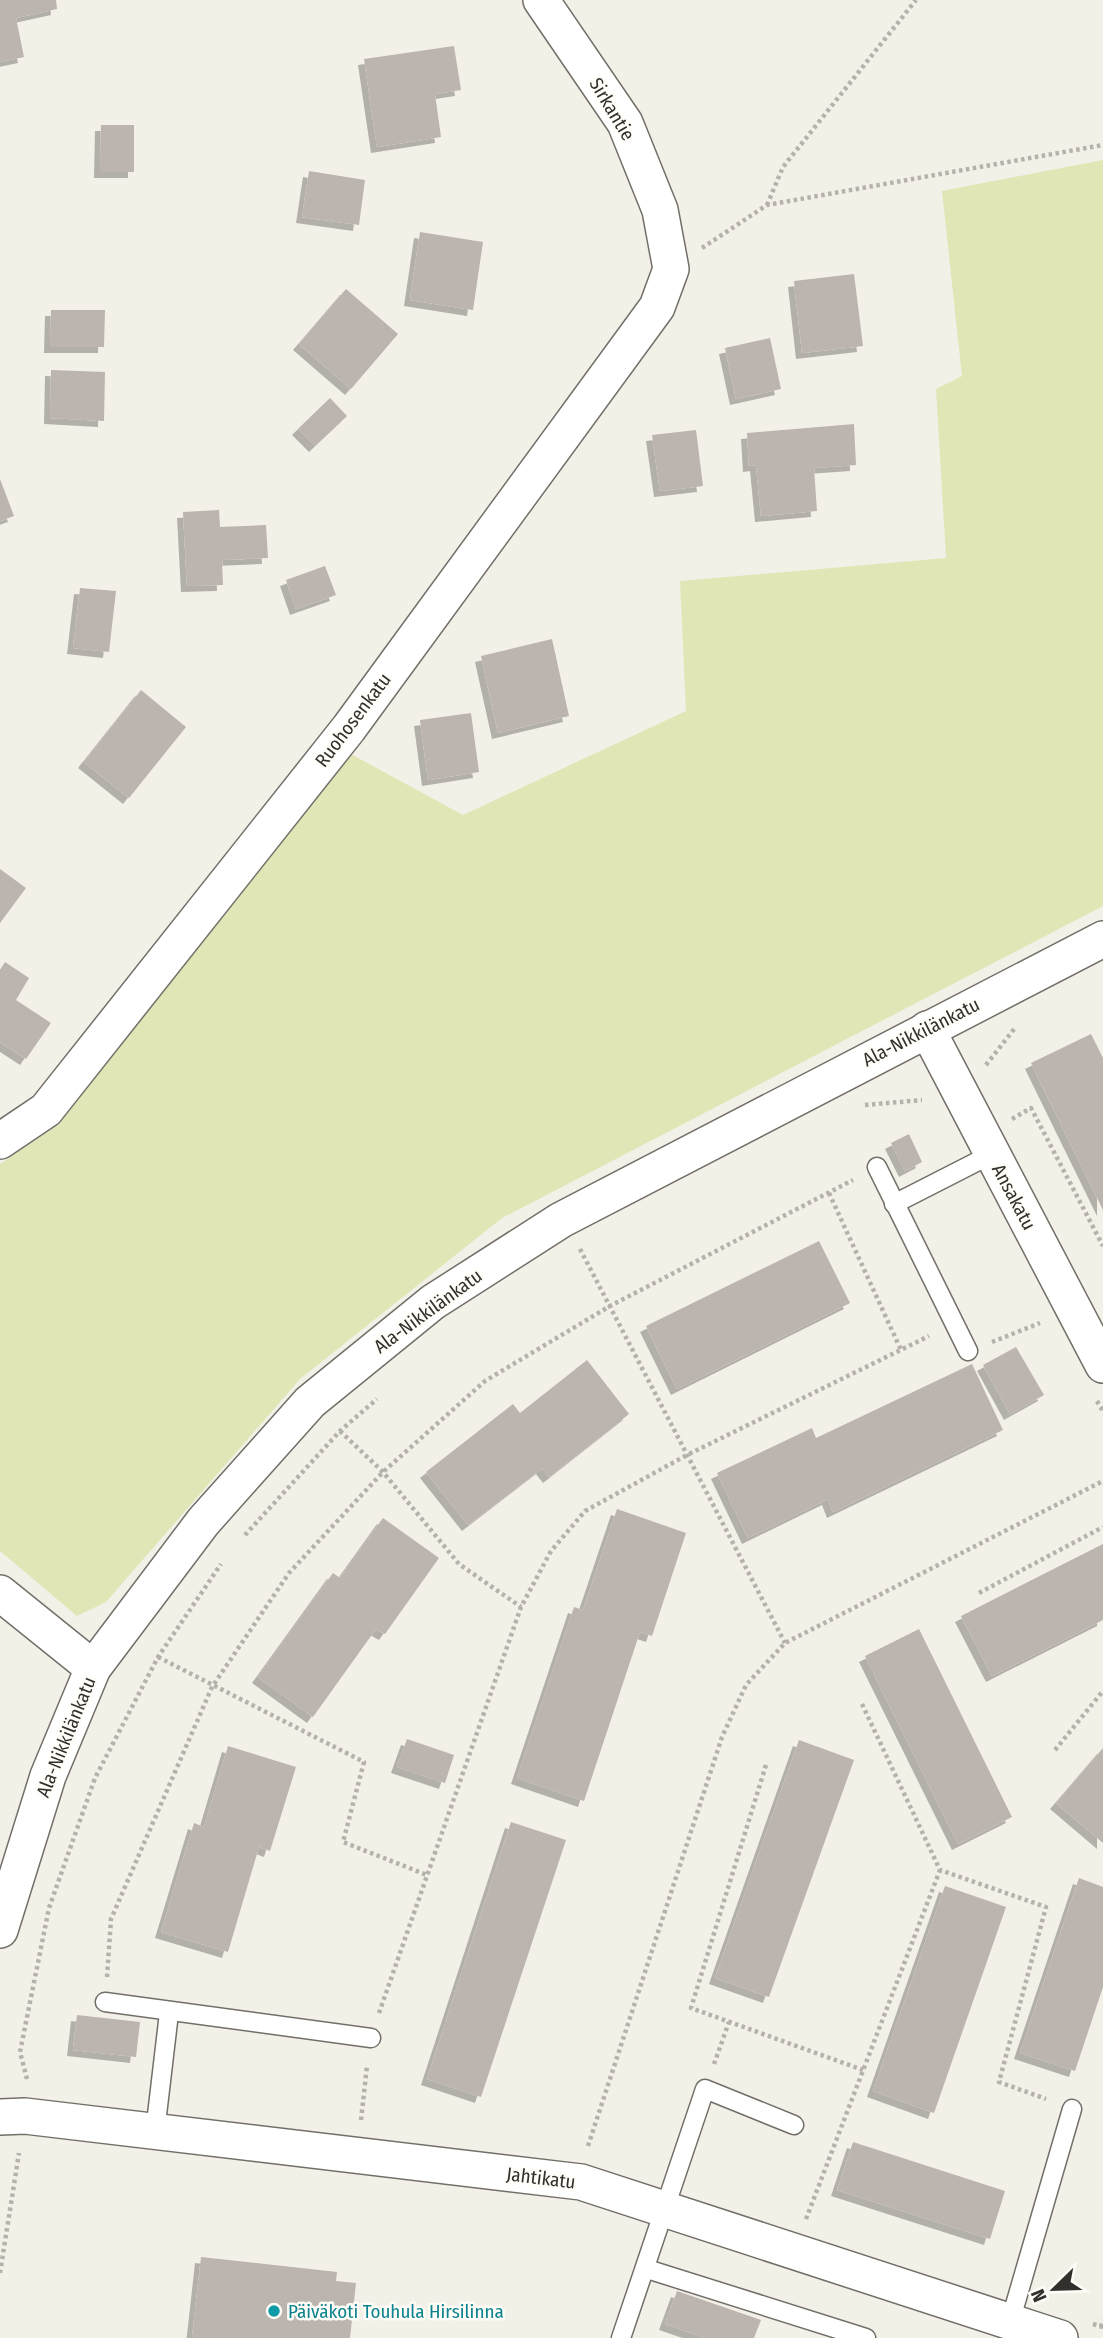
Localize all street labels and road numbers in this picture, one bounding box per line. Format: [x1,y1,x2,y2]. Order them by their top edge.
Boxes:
street label: Sirkantie [584,73,640,145]
street label: Ruohosenkatu [310,668,396,772]
street label: Ala-Nikkilänkatu [859,993,983,1071]
street label: Ansakatu [987,1160,1041,1234]
street label: Ala-Nikkilänkatu [369,1264,487,1358]
street label: Ala-Nikkilänkatu [31,1673,101,1801]
street label: Jahtikatu [505,2162,577,2194]

